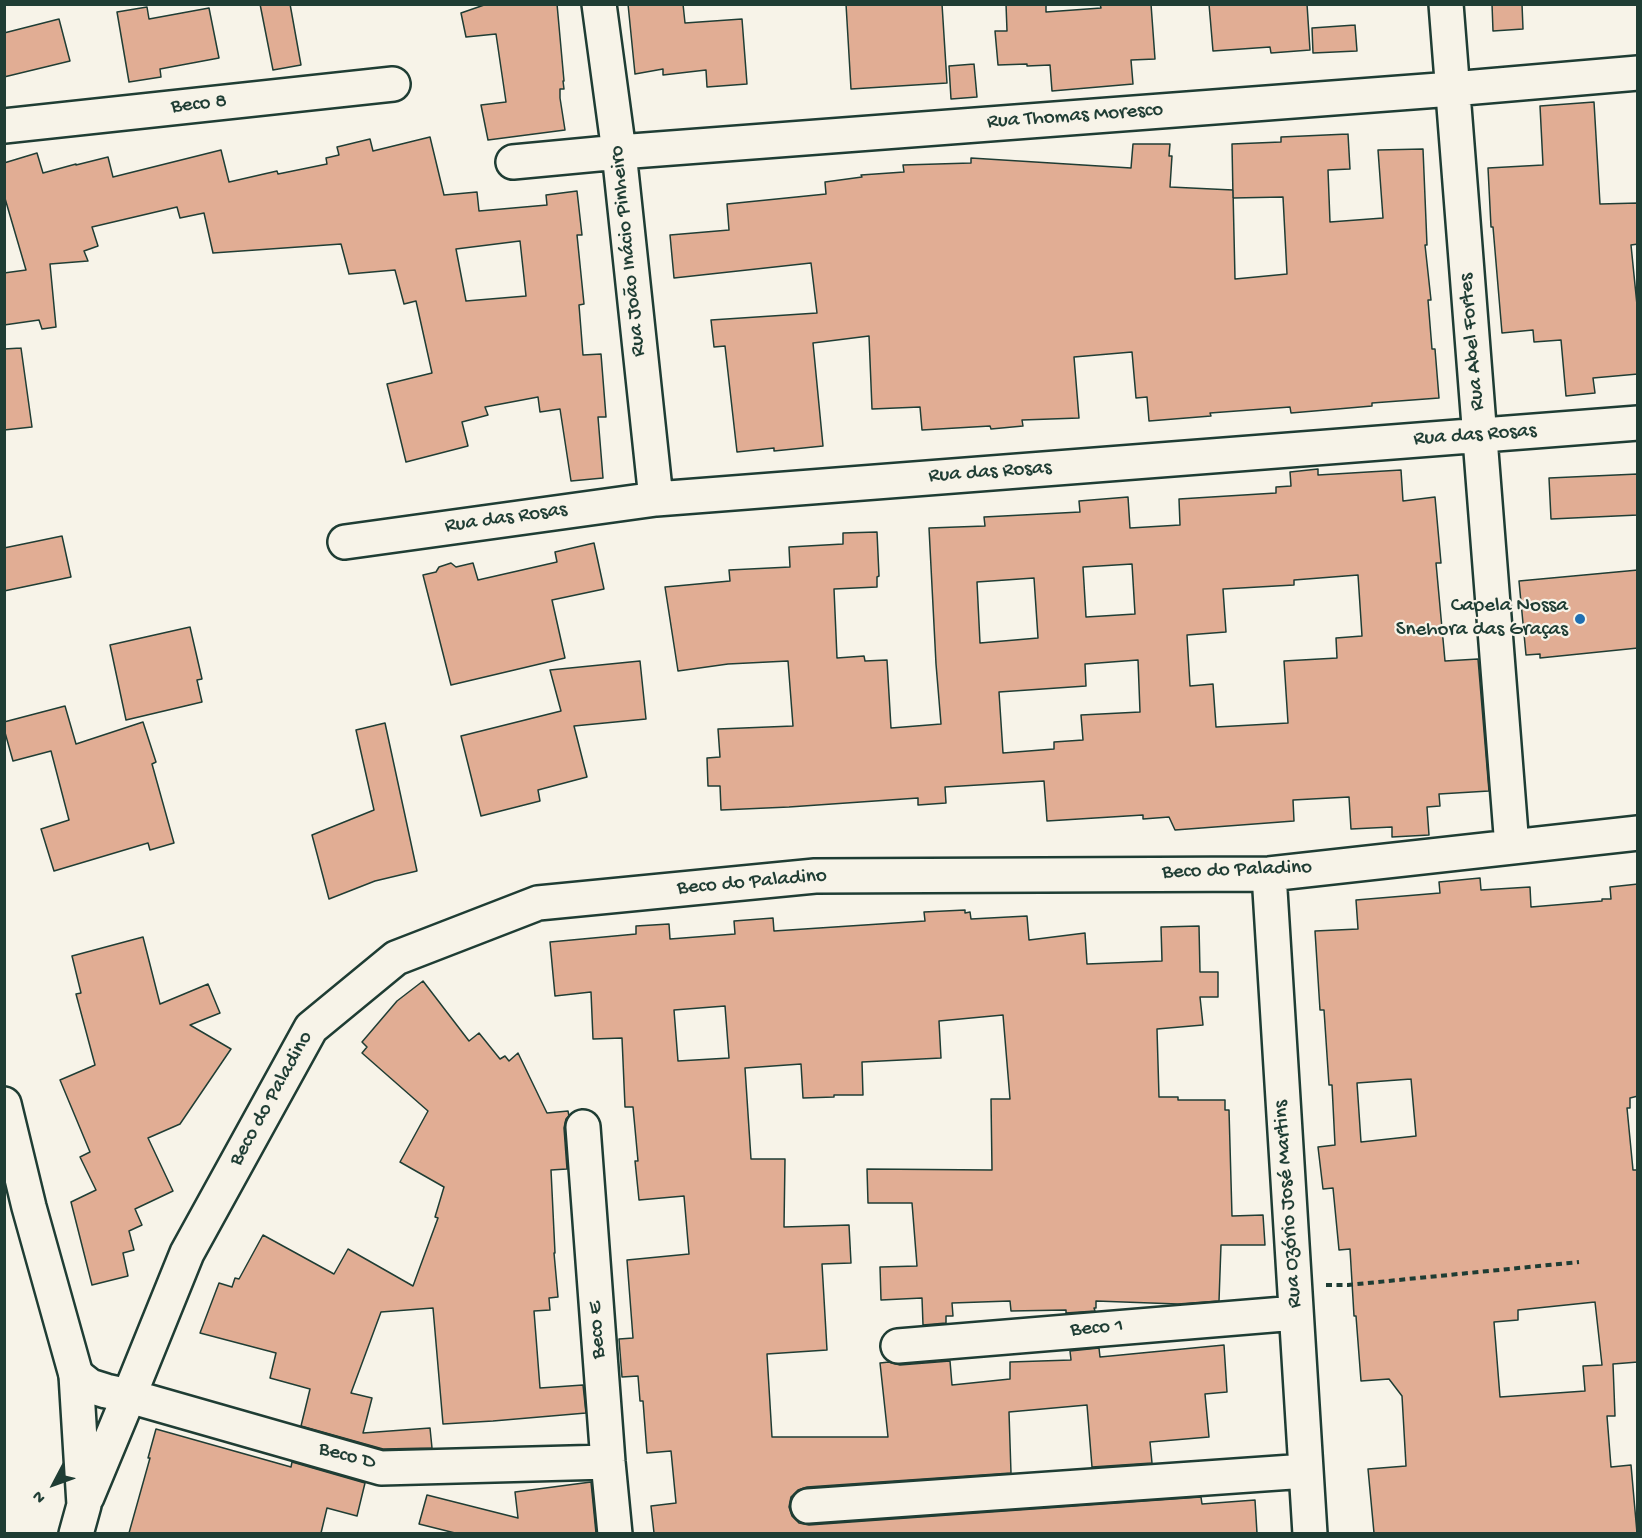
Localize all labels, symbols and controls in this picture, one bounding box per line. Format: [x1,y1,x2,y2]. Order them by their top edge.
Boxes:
street label: Beco 8 [170,90,228,120]
street label: Rua Thomas Moresco [986,98,1164,136]
street label: Rua João Inácio Pinheiro [605,144,653,358]
street label: Rua Abel Fortes [1454,272,1492,412]
street label: Rua das Rosas [1413,419,1537,453]
street label: Rua das Rosas [928,456,1052,490]
street label: Rua das Rosas [443,498,569,540]
place label: Capela Nossa Snehora das Graças [1396,594,1568,644]
marker: Capela Nossa Snehora das Graças [1573,612,1587,626]
street label: Beco do Paladino [1162,856,1312,886]
street label: Beco do Paladino [676,864,828,902]
street label: Beco do Paladino [225,1027,319,1171]
street label: Rua Ozório José Martins [1269,1099,1309,1309]
street label: Beco E [583,1300,613,1360]
street label: Beco 1 [1069,1314,1125,1344]
street label: Beco D [316,1437,378,1477]
north arrow [24,1454,84,1514]
text: N [29,1486,51,1506]

